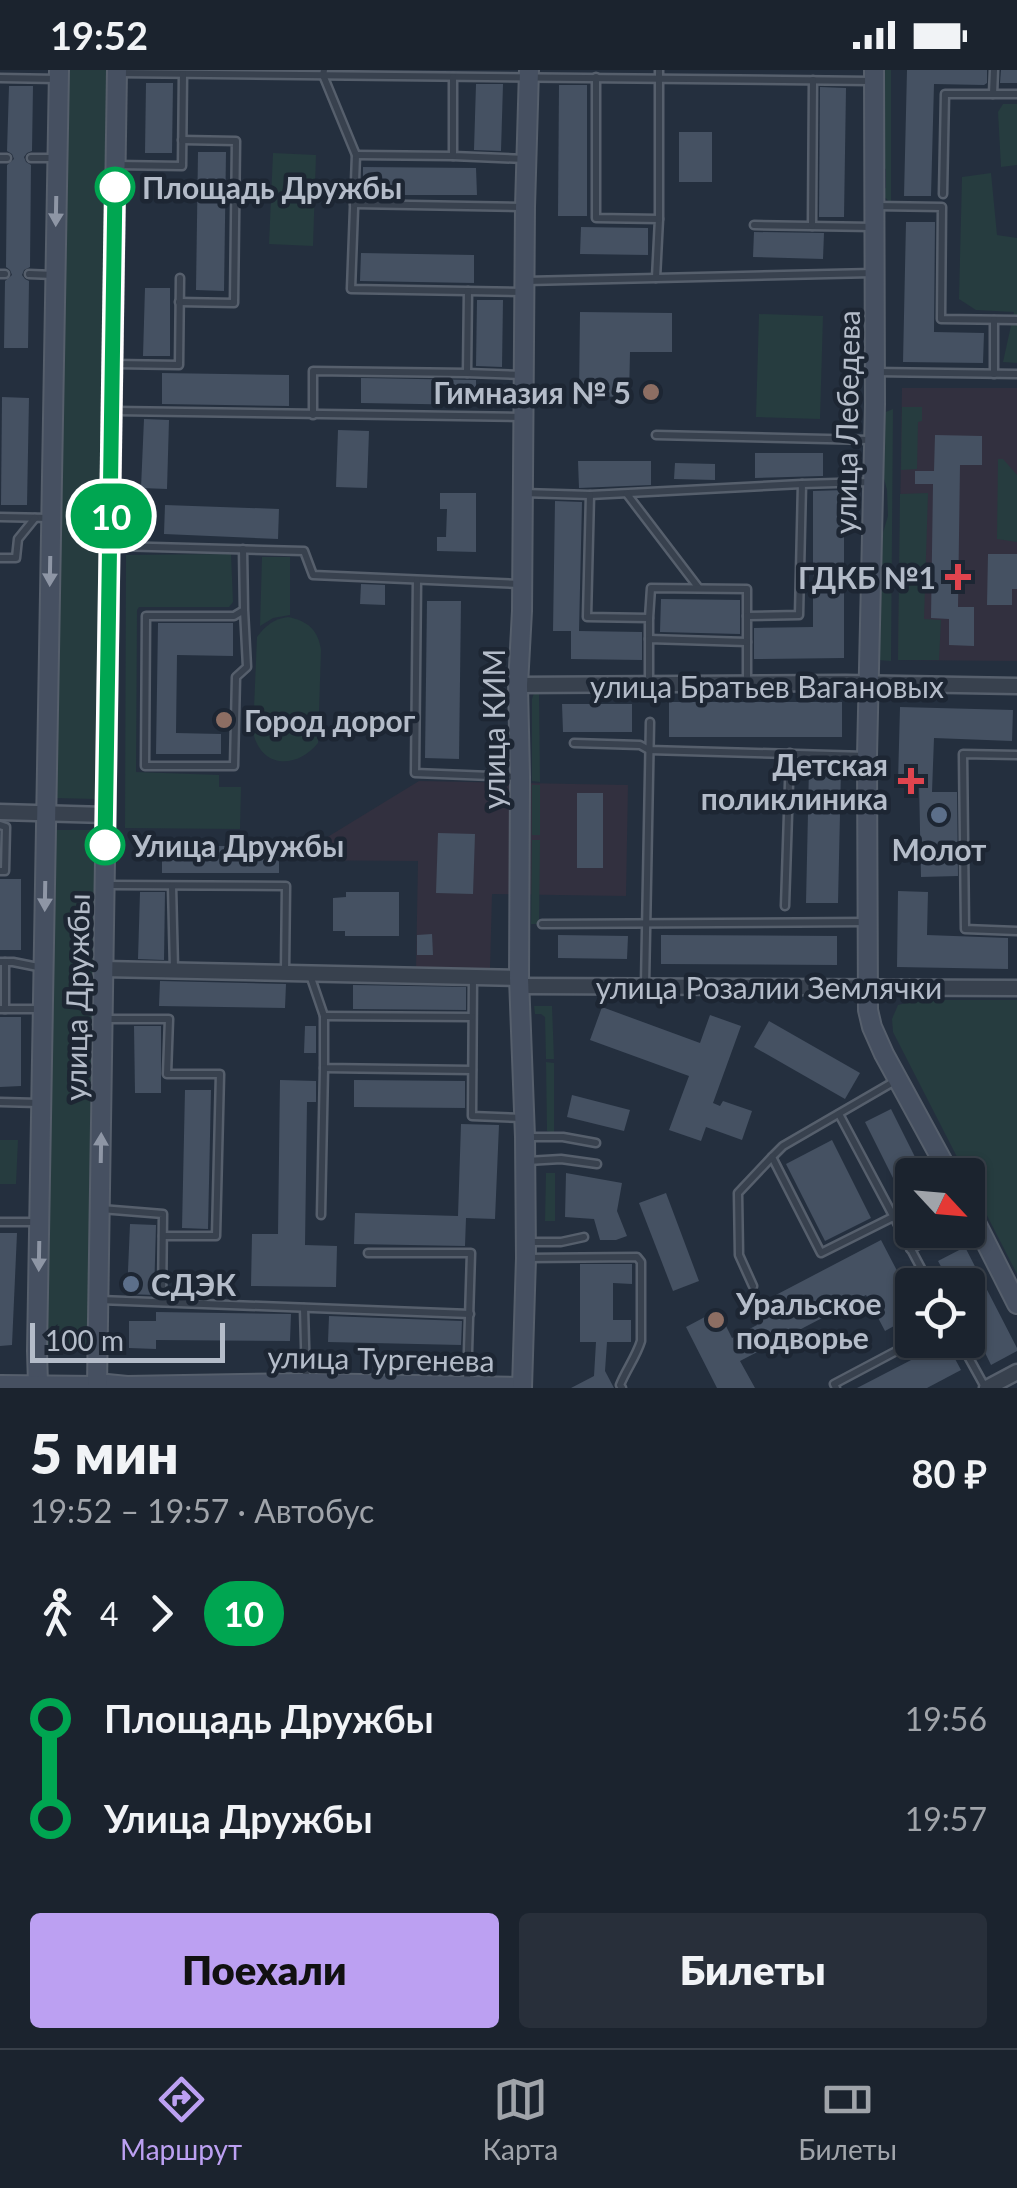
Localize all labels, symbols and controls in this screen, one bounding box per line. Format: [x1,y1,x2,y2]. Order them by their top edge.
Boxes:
text: 19:52 [50,12,148,58]
marker: Площадь Дружбы [96,168,134,206]
place label: Площадь Дружбы [142,169,402,205]
one-way arrow [48,196,64,228]
street label: улица Лебедева [826,310,866,534]
place label: Гимназия № 5 [433,374,631,410]
marker: Гимназия № 5 [640,381,662,403]
line badge: 10 [66,484,156,548]
text: 10 [91,495,131,537]
one-way arrow [42,556,58,588]
place label: ГДКБ №1 [798,559,936,595]
marker: ГДКБ №1 [945,564,971,590]
street label: улица КИМ [475,649,511,809]
street label: улица Братьев Вагановых [590,668,944,704]
place label: Город дорог [244,702,416,738]
marker: Город дорог [213,709,235,731]
place label: Детская поликлиника [701,746,888,816]
marker: Детская поликлиника [898,768,924,794]
marker: Молот [928,804,950,826]
marker: Улица Дружбы [86,826,124,864]
place label: Улица Дружбы [131,827,344,863]
place label: Молот [892,831,987,867]
one-way arrow [36,880,52,912]
street label: улица Дружбы [56,893,96,1101]
street label: улица Розалии Землячки [596,969,942,1005]
one-way arrow [93,1132,109,1164]
north arrow [895,1158,985,1248]
map controls [895,1158,985,1358]
one-way arrow [30,1240,46,1272]
place label: СДЭК [151,1266,236,1302]
button: locate [895,1268,985,1358]
marker: СДЭК [120,1273,142,1295]
place label: Уральское подворье [735,1285,881,1355]
marker: Уральское подворье [705,1309,727,1331]
scale bar [30,1318,225,1362]
text: 100 m [45,1323,124,1357]
street label: улица Тургенева [267,1338,495,1378]
text: 5 мин [30,1420,179,1486]
text: 80 ₽ [912,1450,987,1496]
text: 19:52 – 19:57 · Автобус [30,1491,374,1530]
icon: walk [30,1586,85,1641]
icon: forward [134,1586,189,1641]
text: 10 [224,1592,264,1634]
text: 4 [100,1594,119,1633]
text: Площадь Дружбы [104,1695,434,1741]
text: 19:56 [905,1699,987,1738]
text: Улица Дружбы [104,1795,373,1841]
text: 19:57 [905,1799,987,1838]
button: Поехали [30,1913,499,2028]
button: Билеты [519,1913,987,2028]
tab: Маршрут [120,2072,242,2166]
tab: Карта [482,2072,558,2166]
tab: Билеты [798,2072,897,2166]

